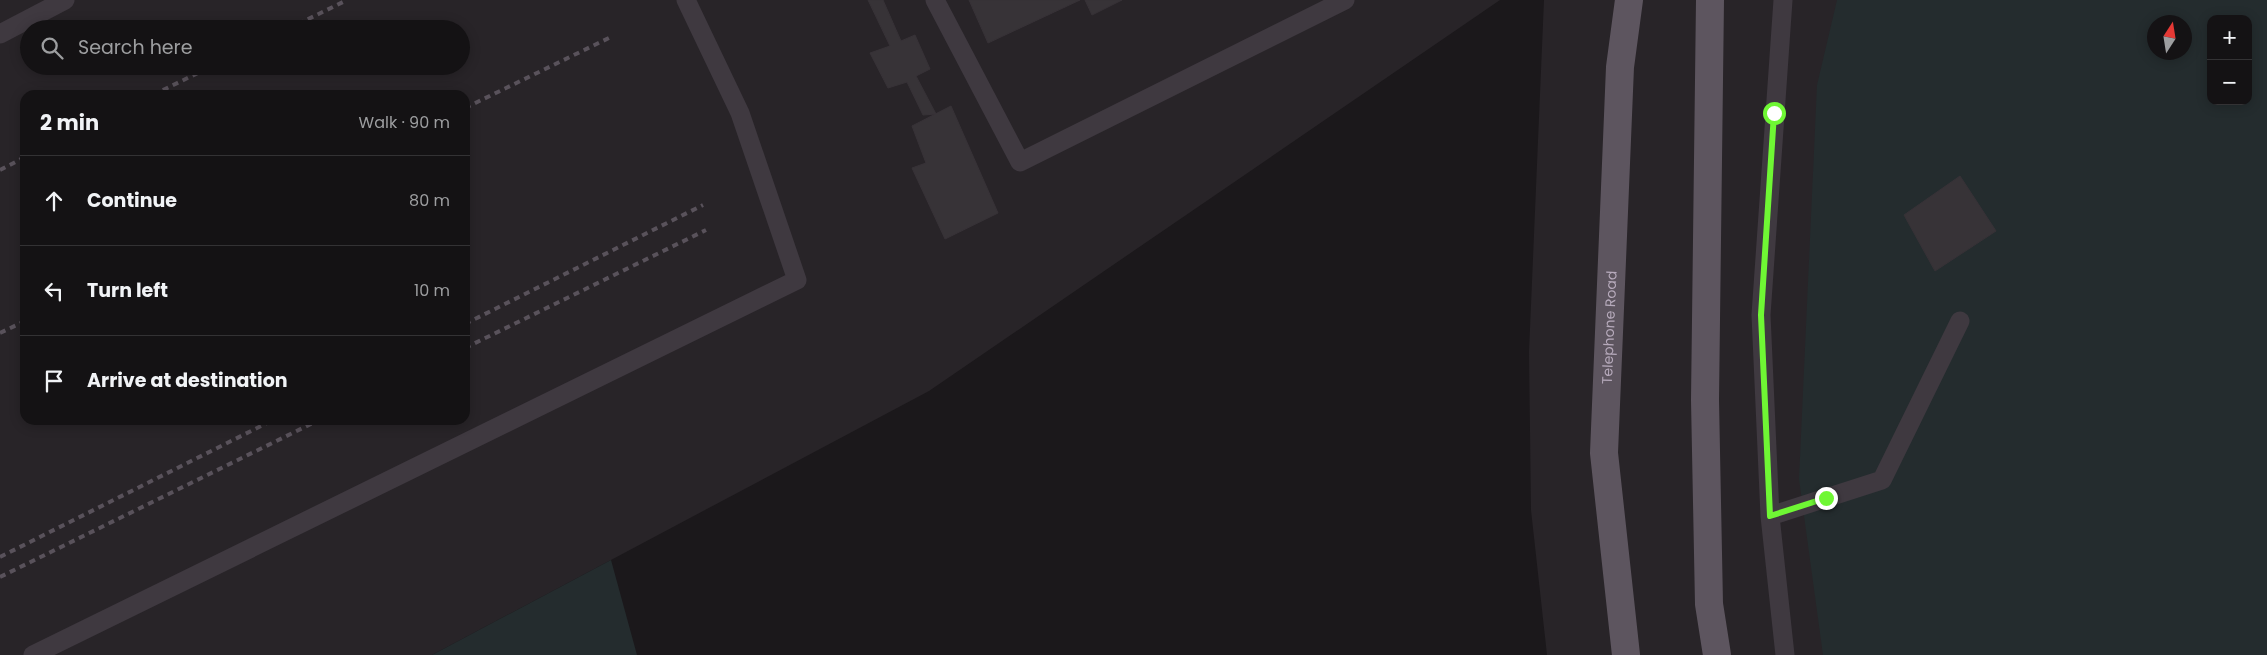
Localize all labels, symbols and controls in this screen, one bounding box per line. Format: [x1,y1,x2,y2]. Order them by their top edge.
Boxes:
north arrow [2147,15,2192,60]
map controls [2207,15,2252,105]
button: + [2207,15,2252,60]
search box [20,20,470,75]
icon: search [38,34,66,62]
text: Search here [78,34,192,61]
button: − [2207,60,2252,105]
route start [1763,102,1786,125]
text: 2 min [40,108,99,137]
text: Walk · 90 m [359,111,450,134]
icon: ahead [40,187,68,215]
text: Continue [87,187,177,214]
text: 80 m [409,189,450,212]
street label: Telephone Road [1597,270,1622,384]
icon: left [40,277,68,305]
text: Turn left [87,277,168,304]
text: 10 m [414,279,450,302]
icon: arrive [40,367,68,395]
text: Arrive at destination [87,367,288,394]
route end [1815,487,1838,510]

